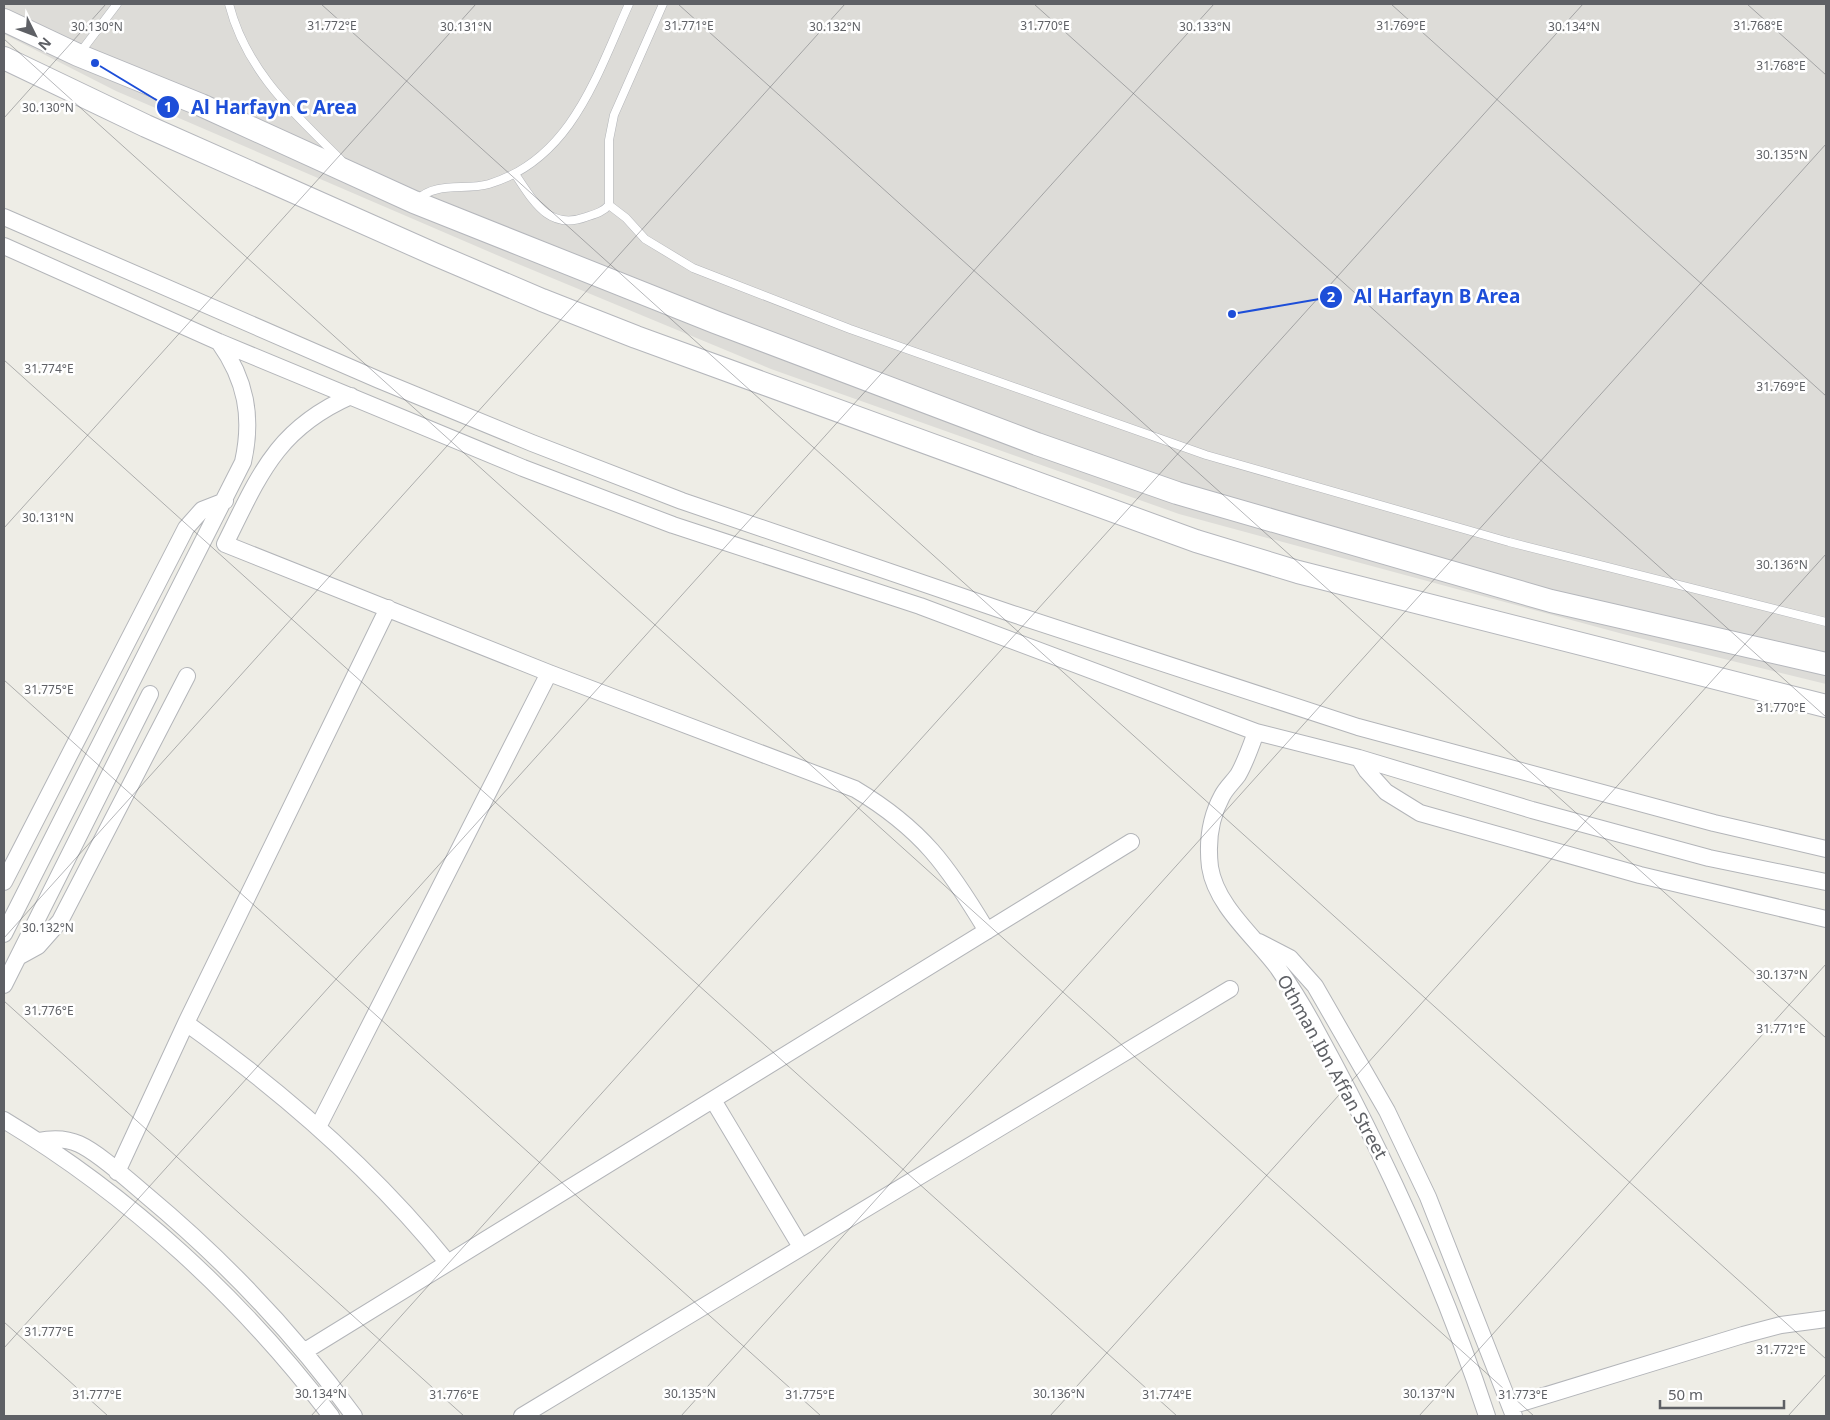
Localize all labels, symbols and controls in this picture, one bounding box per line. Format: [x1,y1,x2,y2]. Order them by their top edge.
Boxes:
north arrow [10,10,60,60]
text: 31.772°E [307,17,357,34]
text: 31.771°E [664,17,714,34]
text: 31.770°E [1020,17,1070,34]
text: 31.769°E [1376,17,1426,34]
text: 31.768°E [1733,17,1783,34]
text: 30.130°N [71,18,123,35]
text: 30.131°N [440,18,492,35]
text: 30.132°N [809,18,861,35]
text: 30.133°N [1179,18,1231,35]
text: 30.134°N [1548,18,1600,35]
text: N [34,33,56,55]
text: 31.768°E [1756,57,1806,74]
callout: Al Harfayn C Area [156,90,367,124]
text: Al Harfayn C Area [191,94,357,120]
text: 1 [164,96,172,116]
text: 30.130°N [22,99,74,116]
text: 30.135°N [1756,146,1808,163]
callout: Al Harfayn B Area [1319,280,1530,314]
text: Al Harfayn B Area [1354,283,1520,309]
text: 2 [1327,286,1336,306]
text: 31.774°E [24,360,74,377]
text: 31.769°E [1756,378,1806,395]
text: 30.131°N [22,509,74,526]
text: 30.136°N [1756,556,1808,573]
text: 31.775°E [24,681,74,698]
text: 31.770°E [1756,699,1806,716]
text: 30.132°N [22,919,74,936]
text: 30.137°N [1756,966,1808,983]
street label: Othman Ibn Affan Street [1272,970,1394,1163]
text: 31.776°E [24,1002,74,1019]
text: 31.771°E [1756,1020,1806,1037]
text: 31.777°E [24,1323,74,1340]
text: 31.772°E [1756,1341,1806,1358]
scale bar [1660,1378,1784,1410]
text: 50 m [1668,1384,1703,1404]
text: 30.134°N [295,1385,347,1402]
text: 30.135°N [664,1385,716,1402]
text: 30.136°N [1033,1385,1085,1402]
text: 30.137°N [1403,1385,1455,1402]
text: 31.777°E [72,1386,122,1403]
text: 31.776°E [429,1386,479,1403]
text: 31.775°E [785,1386,835,1403]
text: 31.774°E [1142,1386,1192,1403]
text: 31.773°E [1498,1386,1548,1403]

